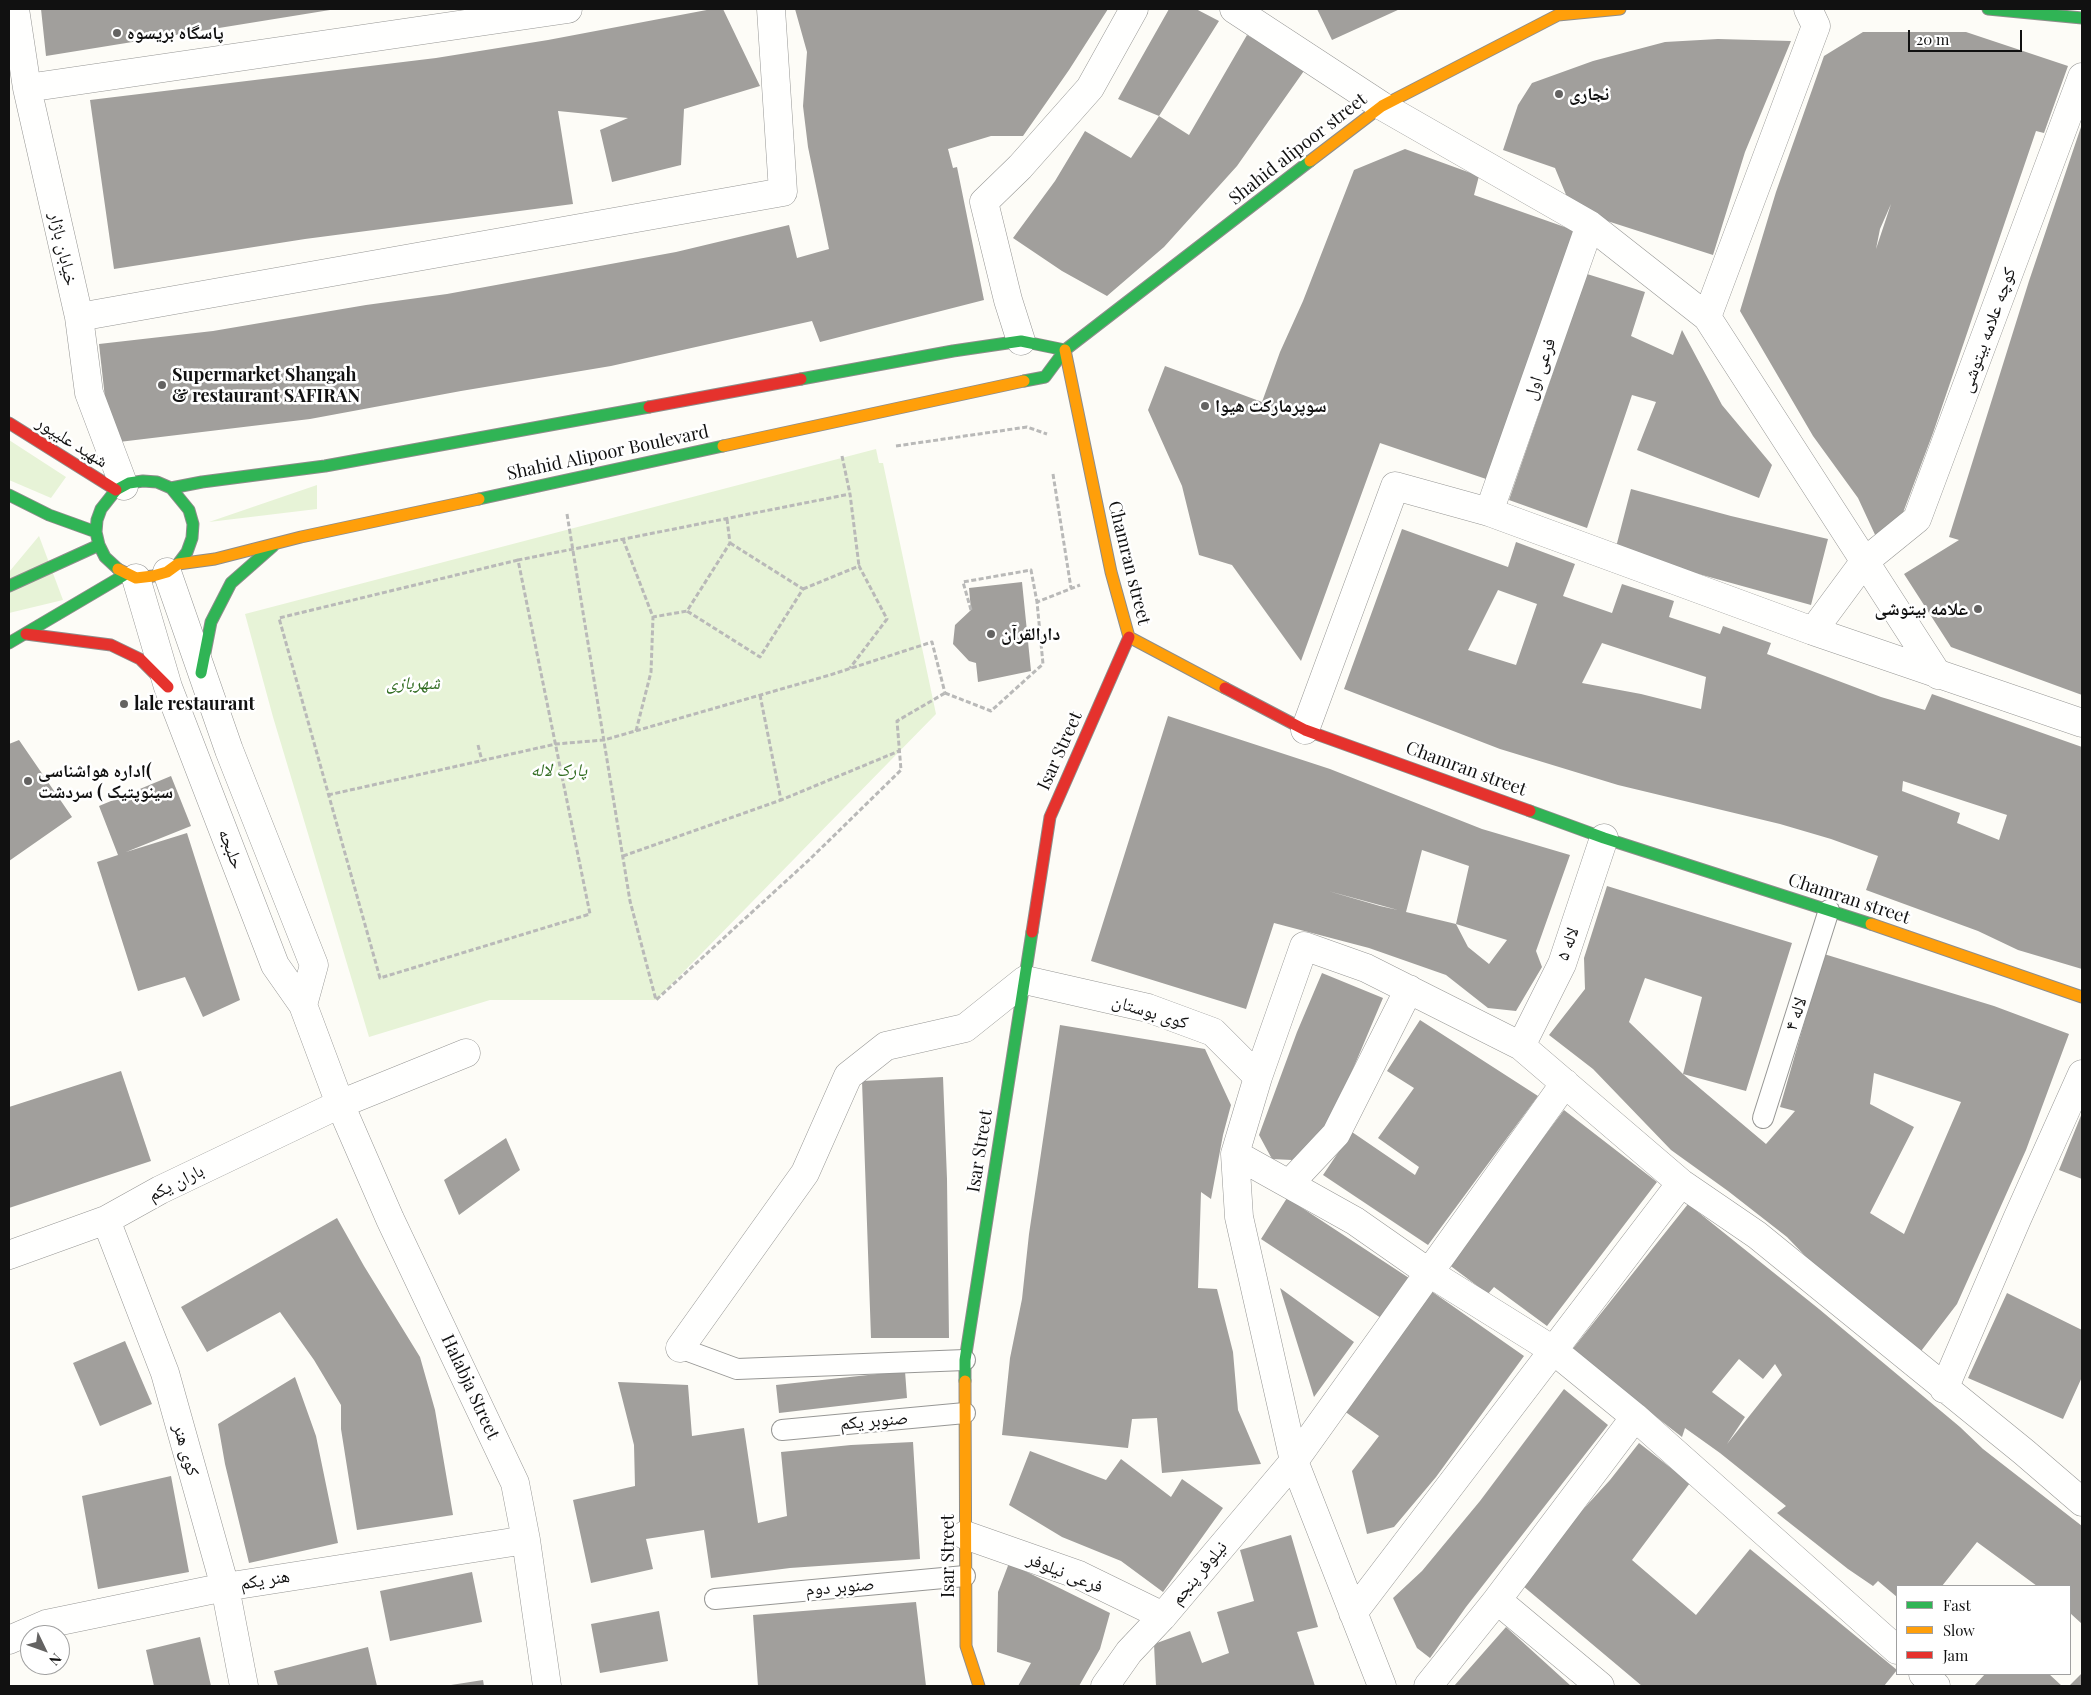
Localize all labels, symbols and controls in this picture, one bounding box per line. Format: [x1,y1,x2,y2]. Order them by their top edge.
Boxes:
scale bar [1911,20,2025,52]
place label: پاسگاه بریسوه [127,22,224,44]
marker: پاسگاه بریسوه [111,27,123,39]
text: 20 m [1916,29,1949,49]
place label: نجاری [1569,83,1609,105]
marker: نجاری [1553,88,1565,100]
street label: Shahid alipoor street [1225,89,1371,209]
street label: خیابان باژار [44,210,82,288]
street label: کوچه علامه بیتوشی [1955,265,2021,395]
street label: فرعی اول [1519,335,1561,403]
place label: Supermarket Shangah & restaurant SAFIRAN [172,364,360,406]
marker: Supermarket Shangah & restaurant SAFIRAN [156,379,168,391]
place label: سوپرمارکت هیوا [1215,395,1327,417]
marker: سوپرمارکت هیوا [1199,400,1211,412]
street label: شهید علیپور [32,412,112,472]
street label: Shahid Alipoor Boulevard [505,421,711,485]
street label: Chamran street [1103,499,1155,627]
place label: علامه بیتوشی [1875,598,1968,620]
marker: علامه بیتوشی [1972,603,1984,615]
place label: دارالقرآن [1001,623,1060,645]
marker: دارالقرآن [985,628,997,640]
park label: شهربازی [386,672,440,694]
place label: lale restaurant [134,693,255,715]
marker: lale restaurant [118,698,130,710]
street label: Isar Street [1033,708,1087,794]
street label: Chamran street [1403,737,1529,801]
park label: پارک لاله [531,759,587,781]
place label: اداره هواشناسی( سینوپتیک ) سردشت [38,760,173,802]
marker: اداره هواشناسی( سینوپتیک ) سردشت [22,775,34,787]
street label: حلبجه [214,826,248,872]
street label: Chamran street [1785,869,1913,929]
street label: لاله ۵ [1552,924,1584,964]
street label: کوی بوستان [1109,990,1191,1034]
street label: لاله ۴ [1781,995,1811,1033]
street label: Isar Street [963,1108,997,1194]
street label: باران یکم [144,1160,208,1206]
street label: Halabja Street [436,1331,504,1443]
street label: صنوبر یکم [839,1407,909,1435]
street label: کوی هنر [168,1421,204,1479]
street label: Isar Street [937,1514,959,1598]
street label: نیلوفر پنجم [1166,1537,1232,1609]
street label: فرعی نیلوفر [1024,1548,1106,1598]
street label: هنر یکم [239,1565,291,1595]
street label: صنوبر دوم [805,1573,875,1601]
legend [1896,1585,2071,1675]
text: Fast [1943,1595,1971,1615]
text: Slow [1943,1620,1975,1640]
north arrow [20,1625,70,1675]
text: Jam [1943,1645,1968,1665]
text: N [45,1650,66,1670]

